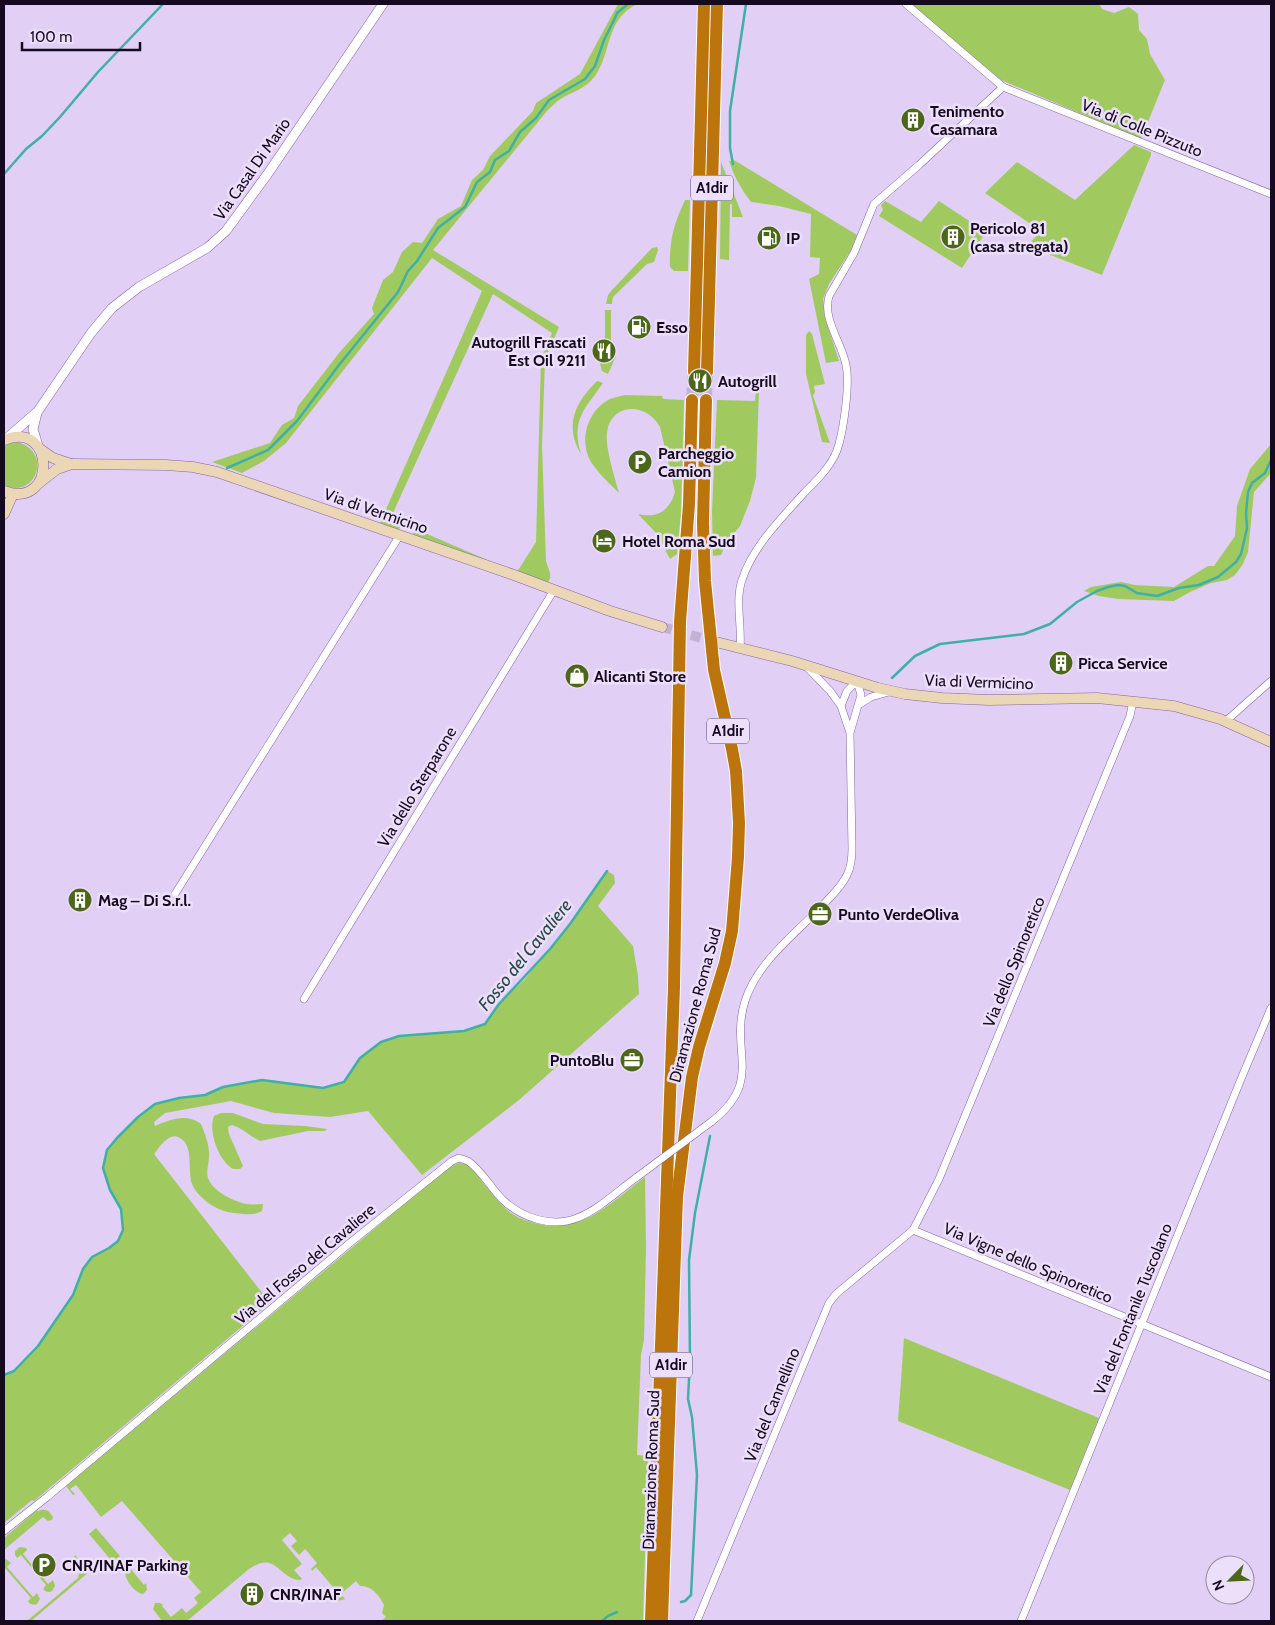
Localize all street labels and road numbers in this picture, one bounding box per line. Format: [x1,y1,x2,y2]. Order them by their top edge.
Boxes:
street label: Via di Colle Pizzuto [1079,95,1205,161]
street label: Via Casal Di Mario [210,114,295,224]
road number: A1dir [691,176,733,200]
street label: Via di Vermicino [321,484,431,538]
street label: Via di Vermicino [924,671,1034,693]
road number: A1dir [707,718,749,744]
street label: Via dello Sterparone [374,723,460,851]
street label: Via dello Spinoretico [979,894,1049,1030]
street label: Diramazione Roma Sud [665,925,725,1085]
street label: Via del Fosso del Cavaliere [231,1200,379,1328]
street label: Via Vigne dello Spinoretico [941,1219,1116,1307]
street label: Via del Fontanile Tuscolano [1090,1220,1176,1397]
street label: Via del Cannellino [740,1345,804,1465]
road number: A1dir [650,1352,692,1378]
street label: Diramazione Roma Sud [639,1390,663,1550]

